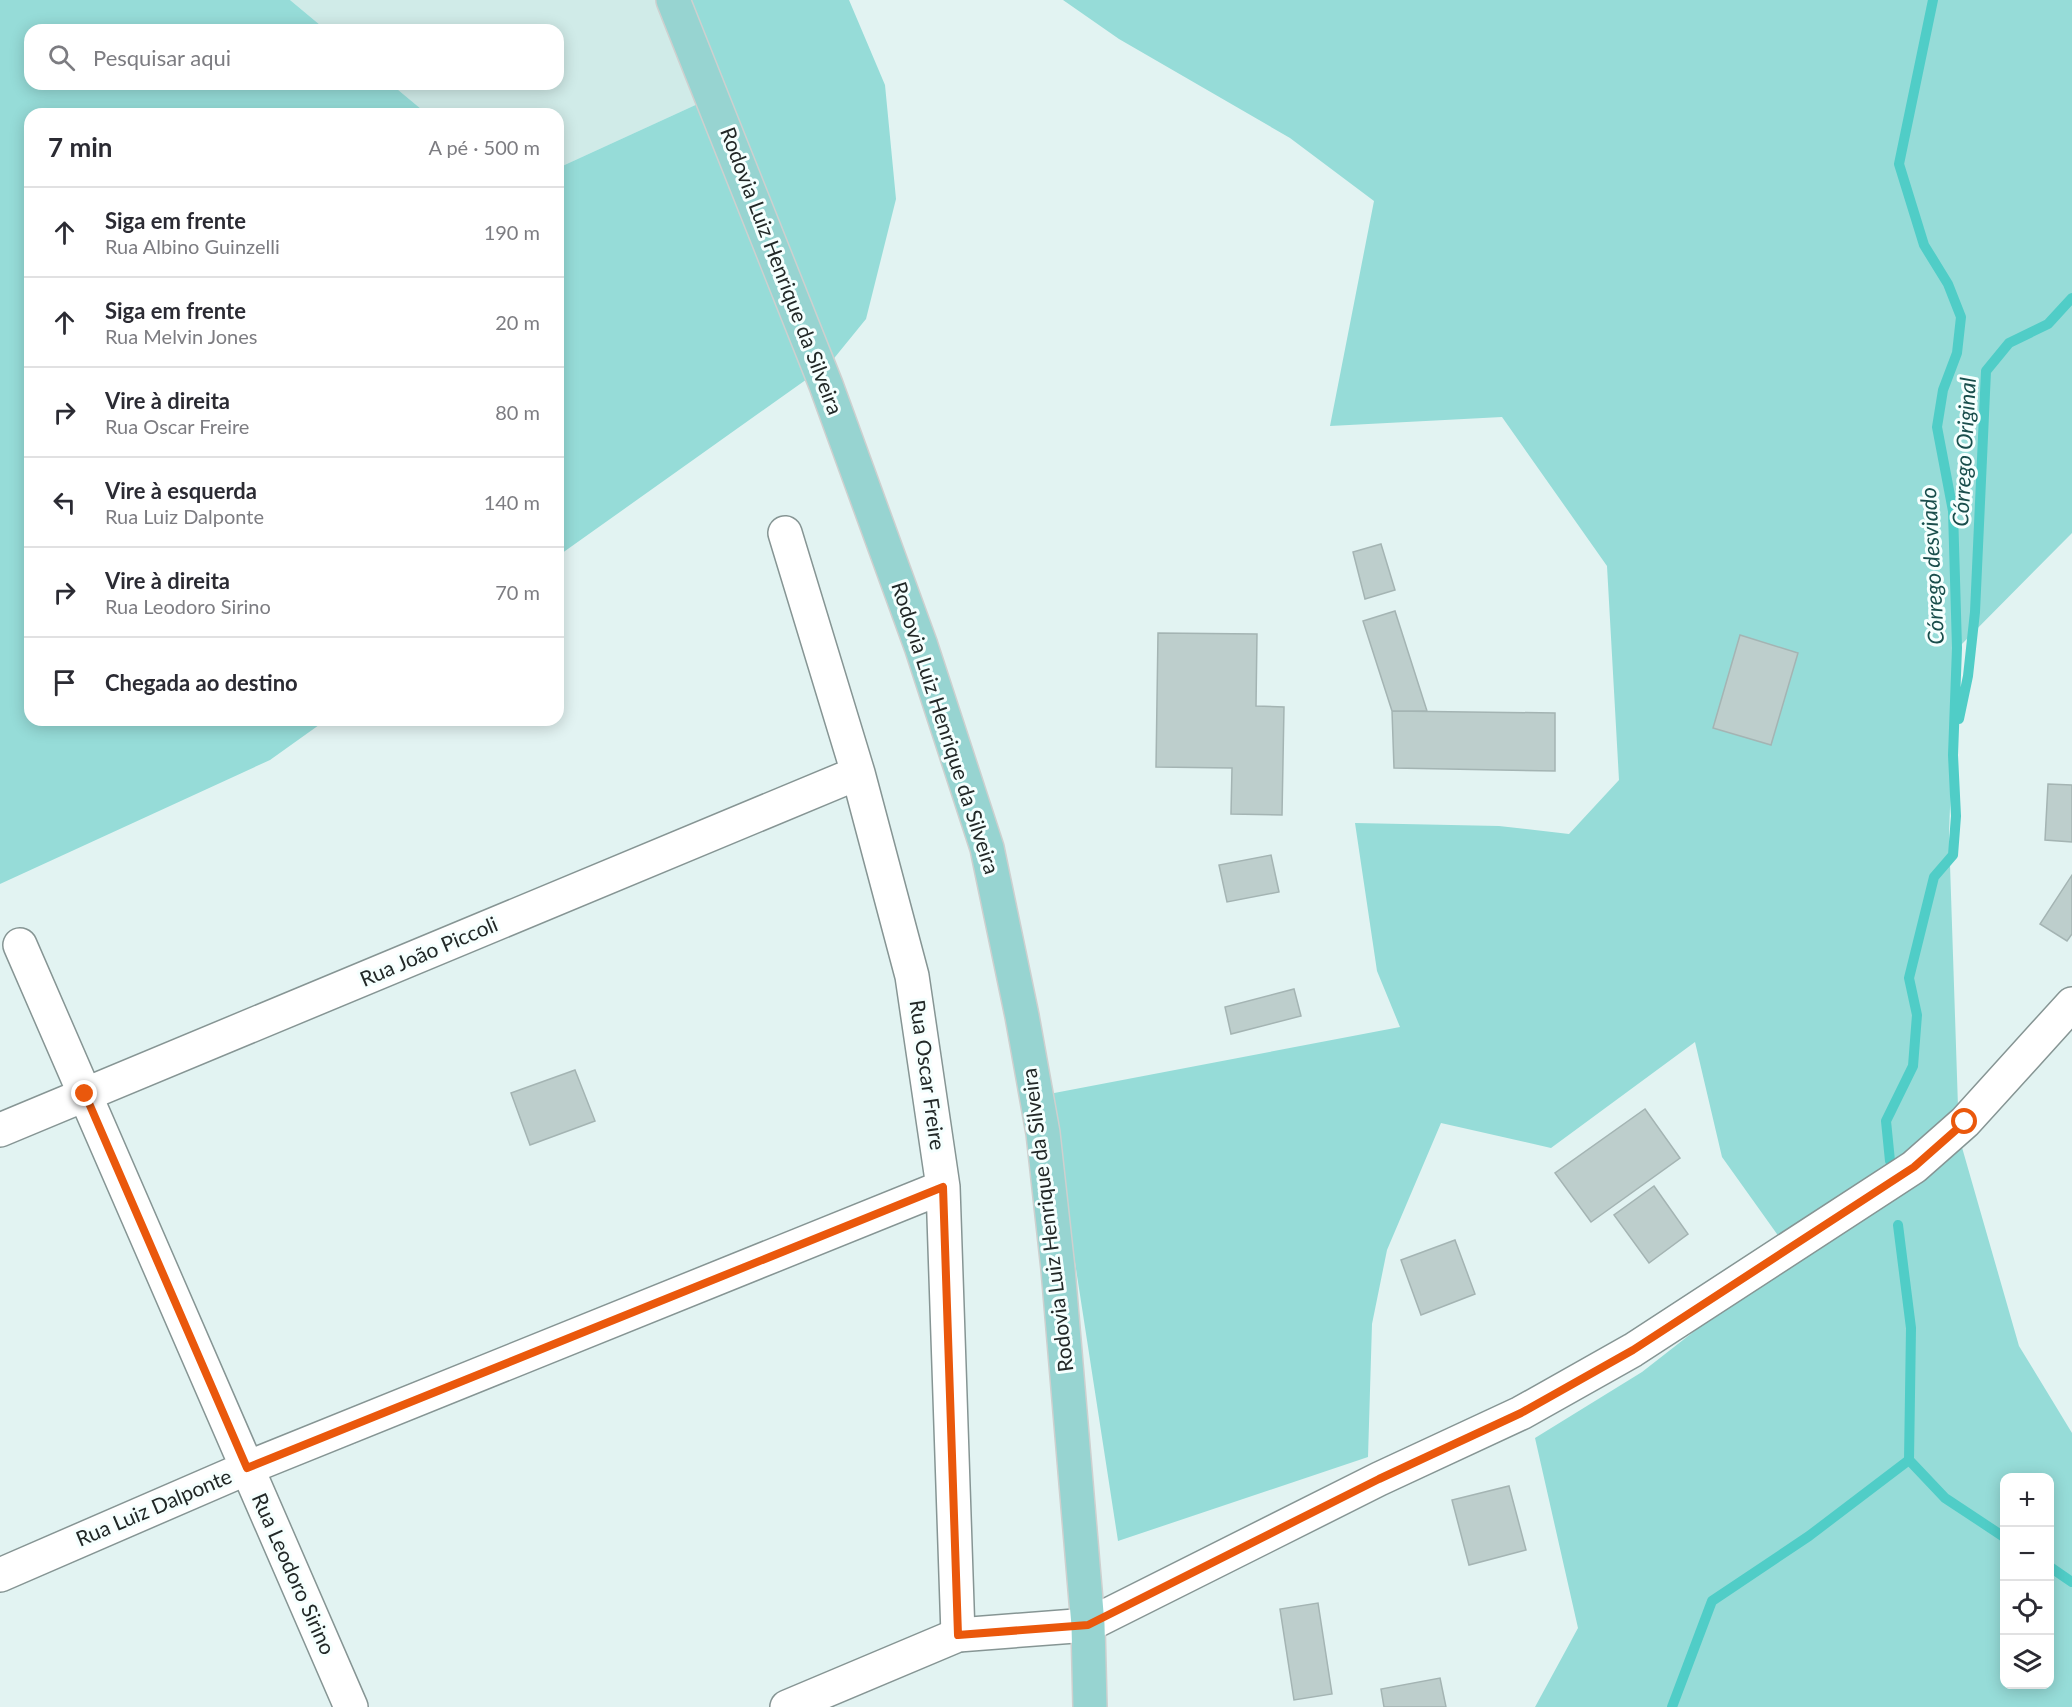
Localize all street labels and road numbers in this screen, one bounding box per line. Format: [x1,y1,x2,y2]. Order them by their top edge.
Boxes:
street label: Rodovia Luiz Henrique da Silveira [716,123,849,418]
street label: Rodovia Luiz Henrique da Silveira [887,578,1006,877]
street label: Rua João Piccoli [356,910,501,991]
street label: Rua Oscar Freire [906,998,951,1152]
street label: Rodovia Luiz Henrique da Silveira [1015,1067,1078,1373]
street label: Rua Luiz Dalponte [72,1462,235,1551]
street label: Rua Leodoro Sirino [248,1489,341,1658]

